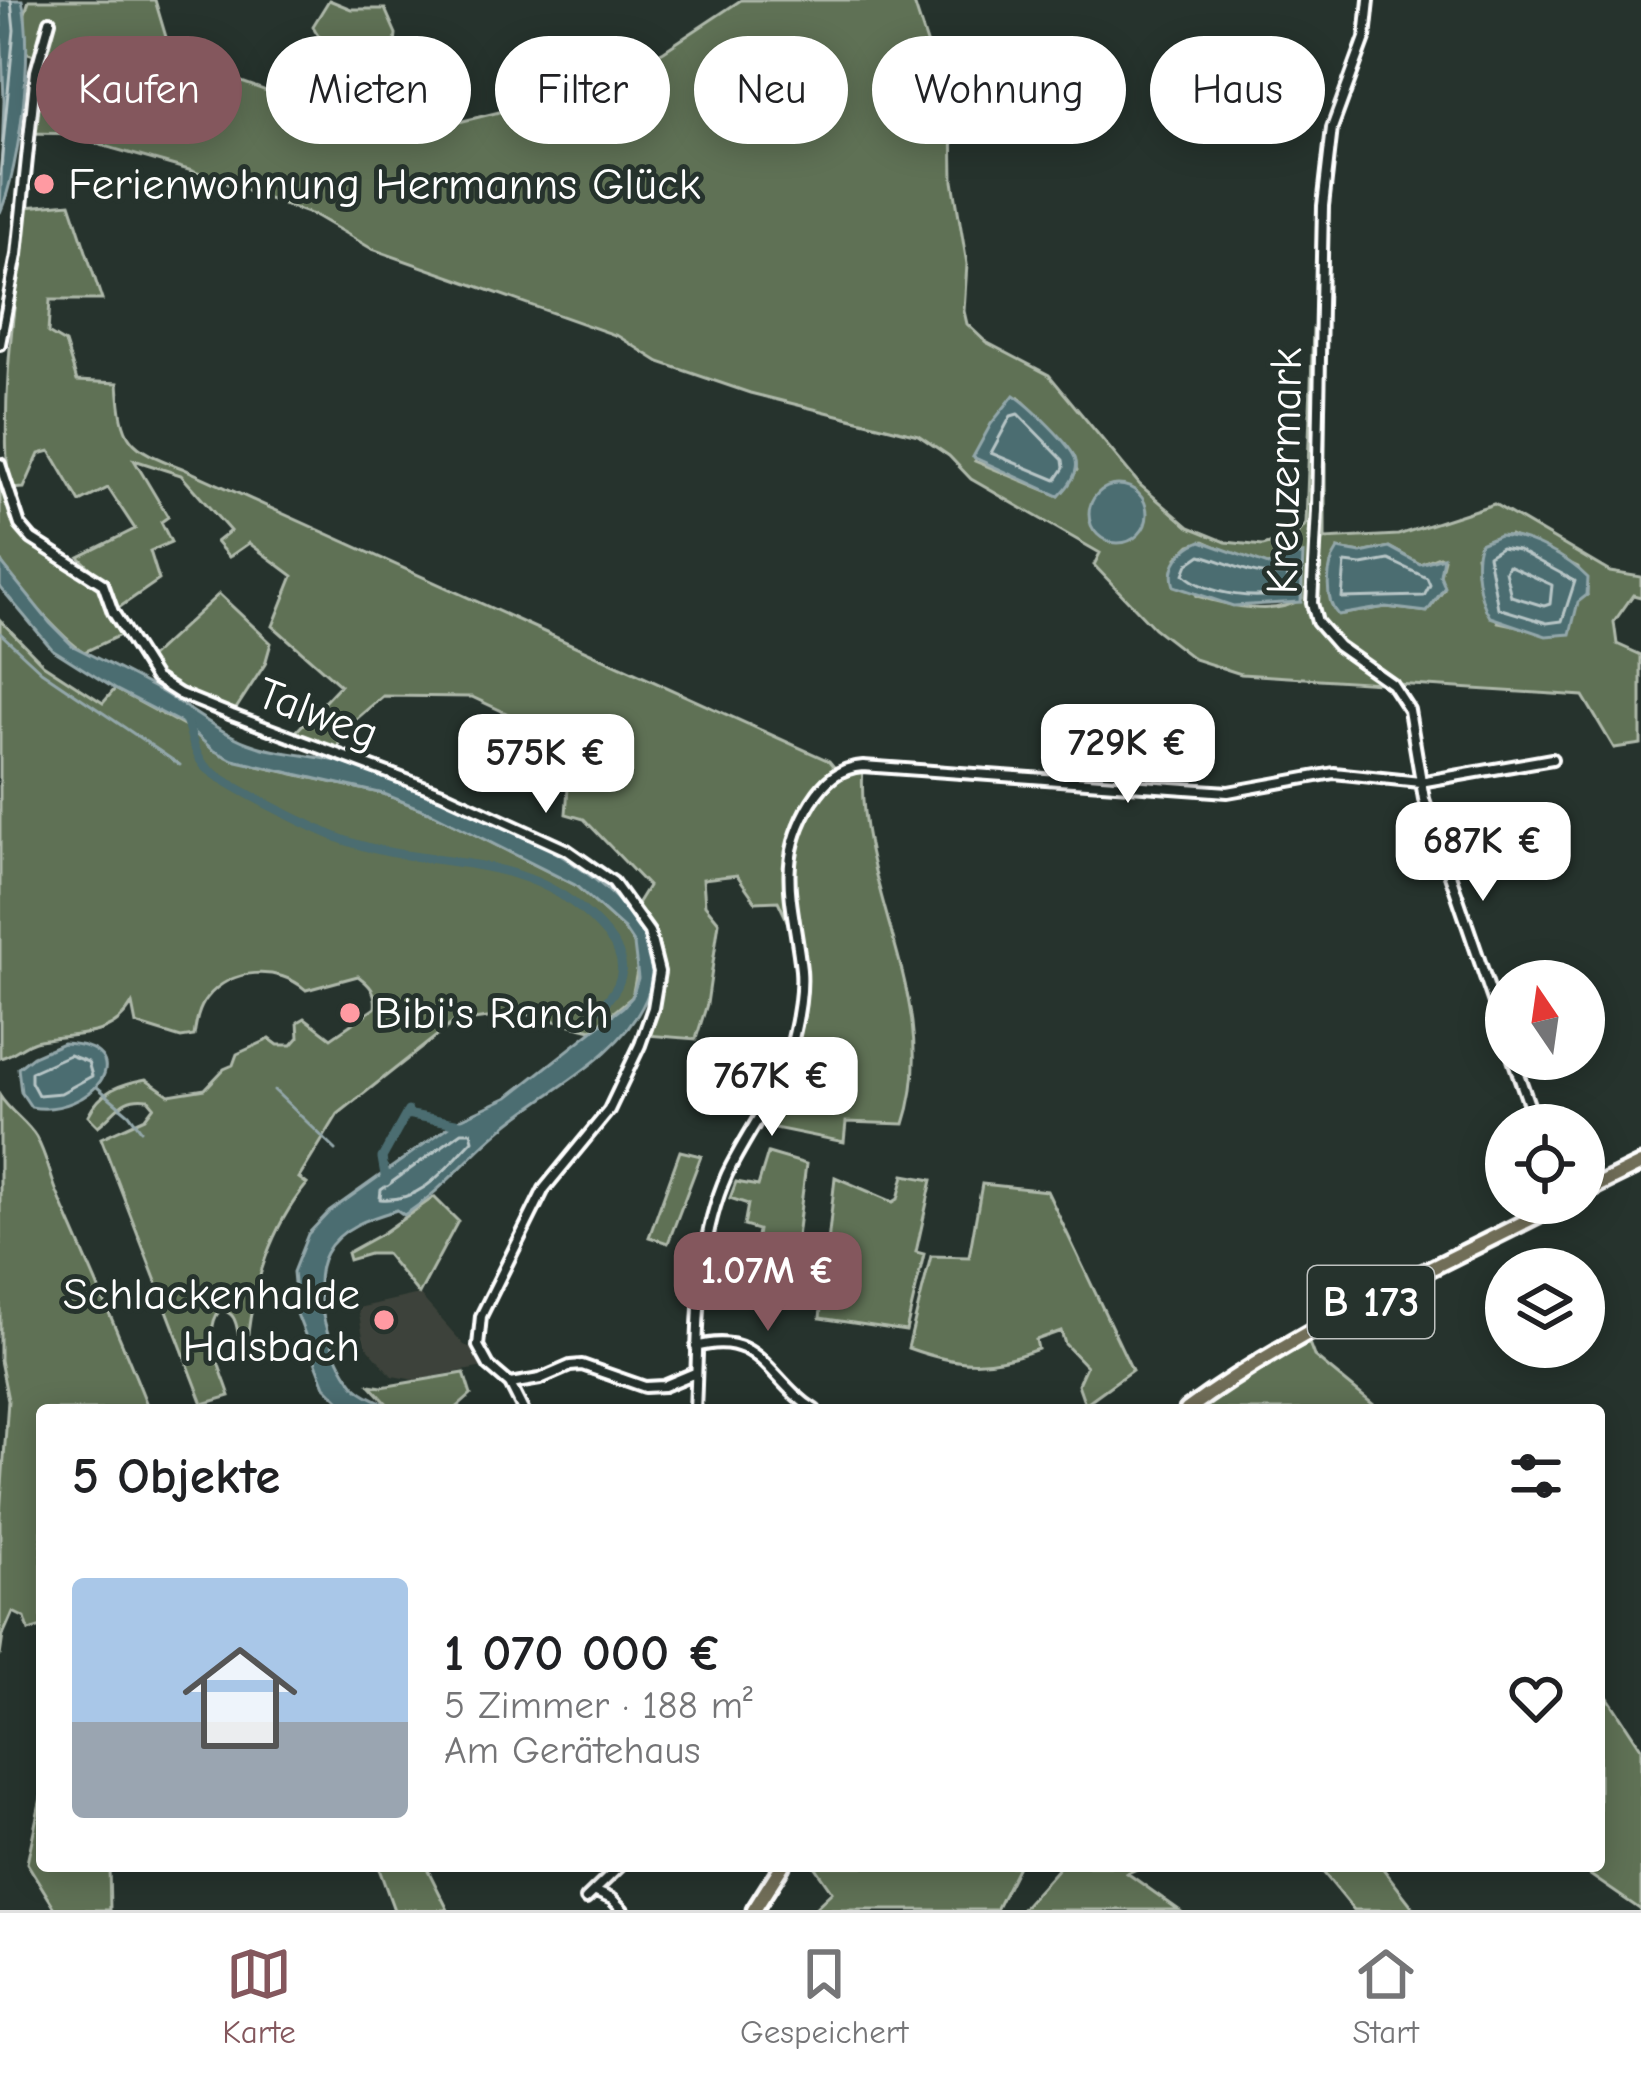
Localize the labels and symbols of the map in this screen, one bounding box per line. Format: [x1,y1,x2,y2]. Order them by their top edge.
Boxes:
place label: Ferienwohnung Hermanns Glück [68,158,701,210]
marker: Ferienwohnung Hermanns Glück [31,171,57,197]
street label: Kreuzermark [1256,347,1312,595]
street label: Talweg [250,666,386,760]
pin: 729K € [1030,704,1226,806]
pin: 575K € [448,714,644,816]
pin: 687K € [1385,802,1581,904]
north arrow [1485,960,1605,1080]
place label: Bibi's Ranch [374,987,609,1039]
marker: Bibi's Ranch [337,1000,363,1026]
pin: 767K € [674,1037,870,1139]
pin: 1.07M € [657,1232,879,1334]
road number: B 173 [1308,1266,1434,1338]
place label: Schlackenhalde Halsbach [63,1268,360,1372]
marker: Schlackenhalde Halsbach [371,1307,397,1333]

